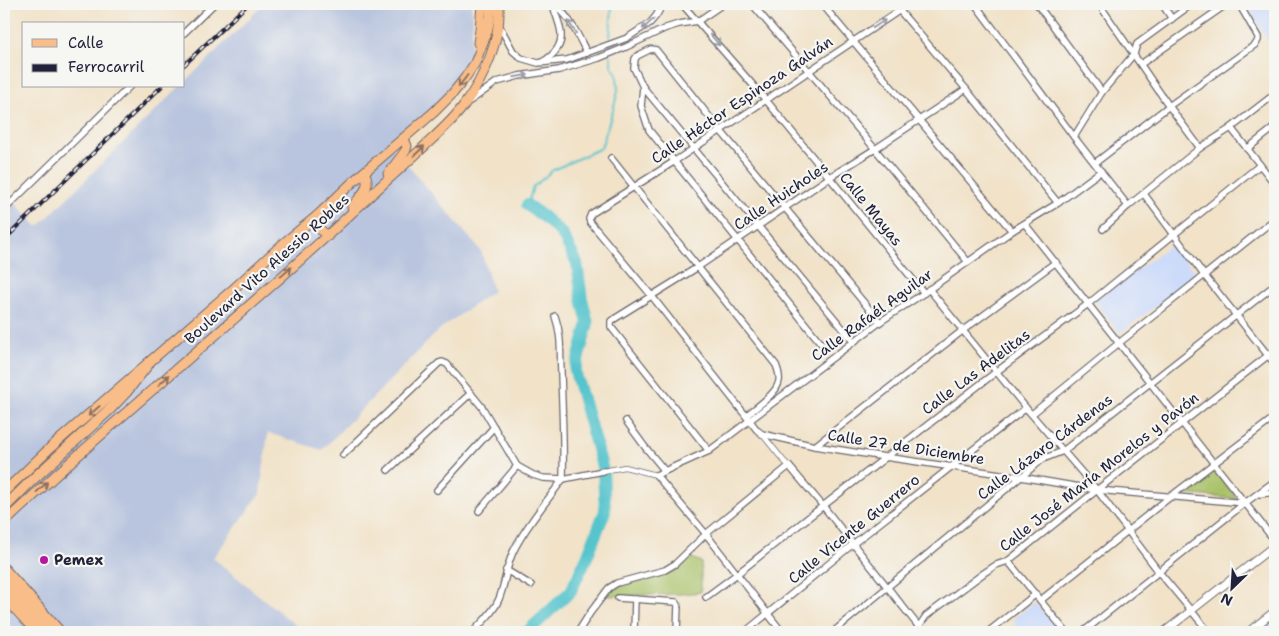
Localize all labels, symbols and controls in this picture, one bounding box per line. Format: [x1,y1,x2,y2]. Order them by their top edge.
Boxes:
one-way arrow [641,18,654,29]
one-way arrow [871,19,885,29]
one-way arrow [567,20,577,34]
legend [22,22,185,88]
street label: Calle Héctor Espinoza Galván [647,32,837,168]
text: Calle [68,33,104,53]
one-way arrow [709,34,720,47]
text: Ferrocarril [68,57,145,77]
one-way arrow [513,70,529,80]
one-way arrow [457,74,468,87]
one-way arrow [413,145,426,157]
street label: Calle Huicholes [730,157,832,235]
street label: Calle Mayas [835,168,907,250]
street label: Boulevard Vito Alessio Robles [180,189,354,349]
street label: Calle Rafaél Aguilar [807,264,937,366]
one-way arrow [279,266,292,278]
street label: Calle Las Adelitas [918,325,1034,419]
one-way arrow [158,374,170,386]
street label: Calle José María Morelos y Pavón [995,388,1203,556]
street label: Calle Lázaro Cárdenas [973,390,1117,504]
one-way arrow [88,405,101,416]
street label: Calle 27 de Diciembre [826,425,986,469]
street label: Calle Vicente Guerrero [784,470,924,588]
one-way arrow [36,481,48,493]
place label: Pemex [54,550,104,570]
marker: Pemex [38,554,50,566]
north arrow [1206,564,1256,614]
text: N [1218,589,1235,610]

